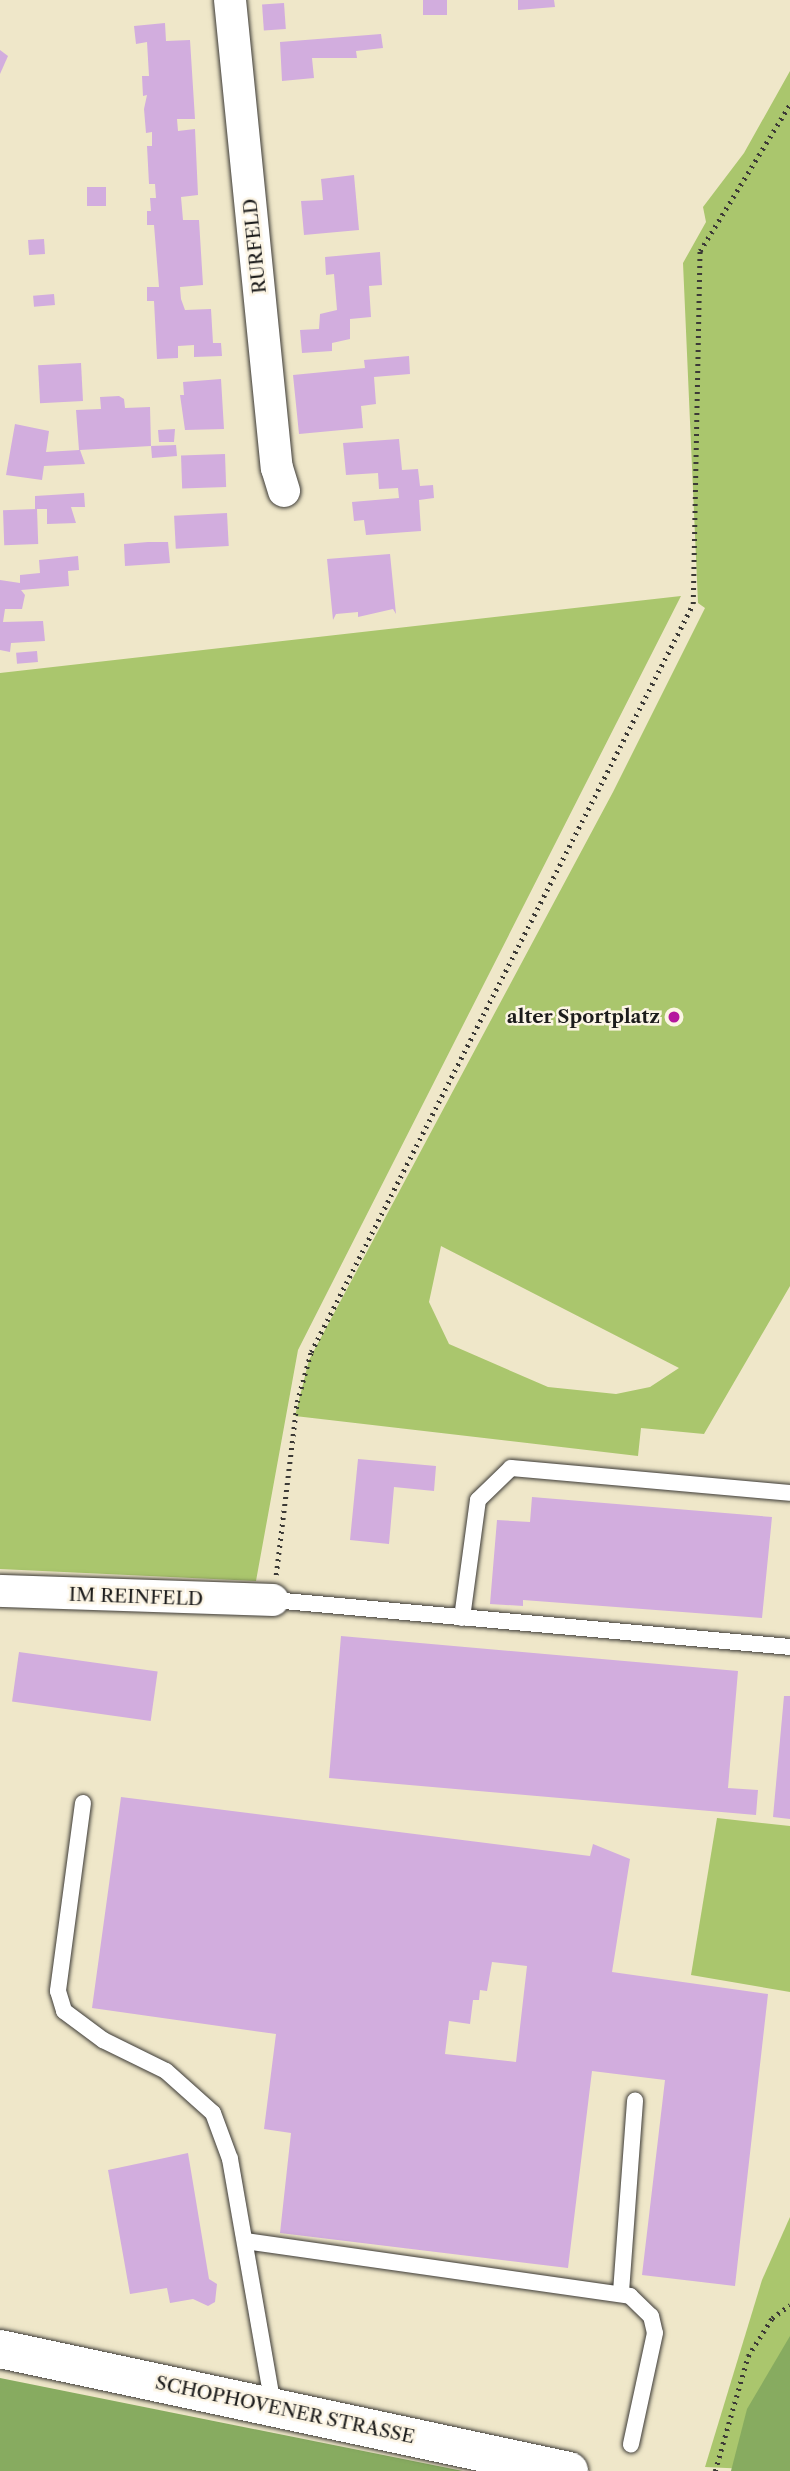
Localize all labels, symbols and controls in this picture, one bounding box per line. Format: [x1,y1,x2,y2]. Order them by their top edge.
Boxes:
street label: RURFELD [239,197,271,295]
place label: alter Sportplatz [507,1006,660,1028]
marker: alter Sportplatz [666,1009,682,1025]
street label: IM REINFELD [68,1583,204,1611]
street label: SCHOPHOVENER STRASSE [153,2371,417,2449]

